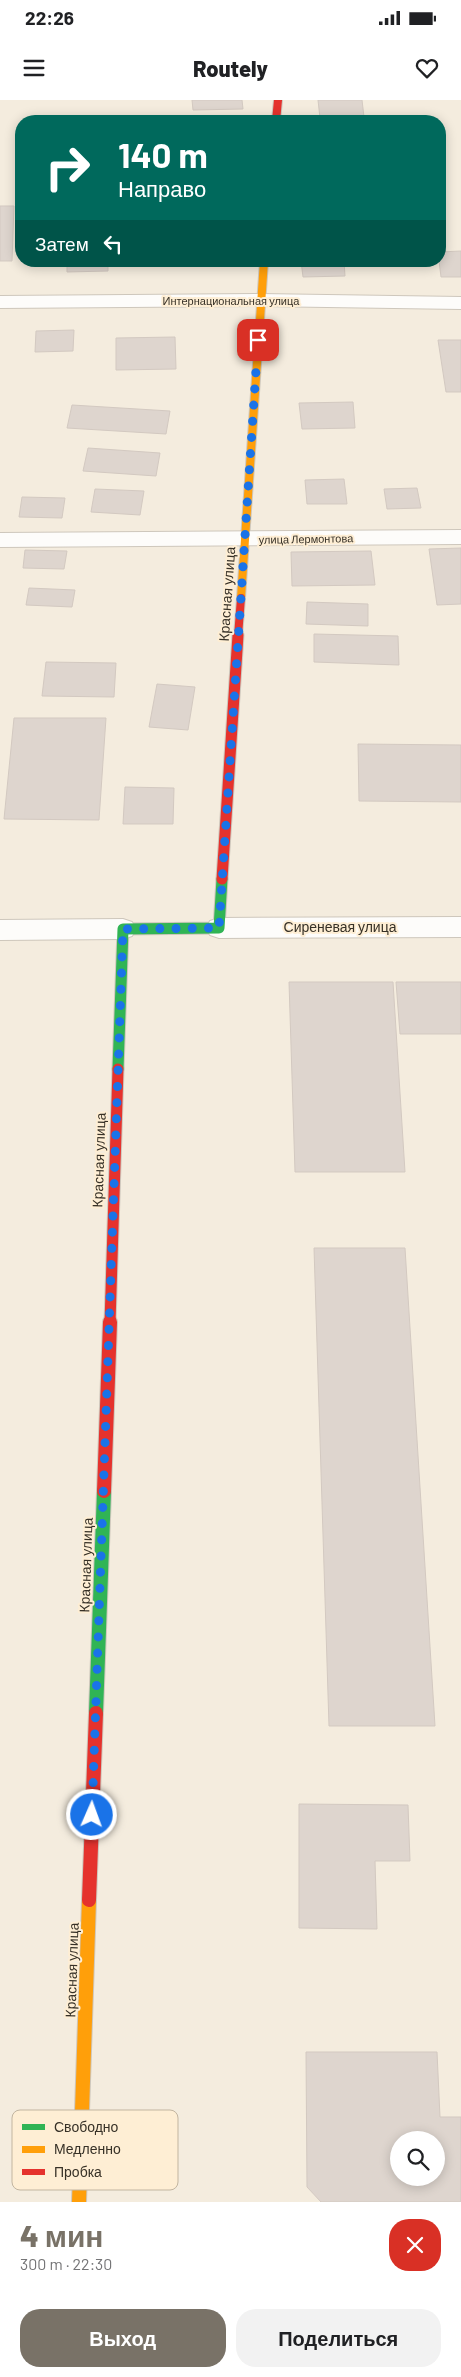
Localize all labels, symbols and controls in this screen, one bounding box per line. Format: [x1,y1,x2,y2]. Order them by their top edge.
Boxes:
text: 22:26 [25,6,74,29]
icon: menu [20,54,48,82]
icon: heart [413,54,441,82]
text: Routely [193,55,268,81]
text: 140 m [118,133,208,175]
icon: right [35,135,100,200]
text: Направо [118,175,206,201]
icon: left [99,230,127,258]
text: Затем [35,232,89,255]
street label: Интернациональная улица [163,294,300,307]
pin [237,319,279,361]
icon: arrive [244,326,272,354]
street label: улица Лермонтова [259,531,354,546]
street label: Красная улица [215,546,238,642]
street label: Сиреневая улица [284,918,397,935]
street label: Красная улица [88,1112,109,1208]
street label: Красная улица [75,1517,96,1613]
position arrow [65,1788,117,1840]
street label: Красная улица [61,1922,82,2018]
legend [12,2110,178,2190]
text: Свободно [54,2118,119,2135]
map controls [390,2131,445,2186]
button: search [390,2131,445,2186]
text: Медленно [54,2140,121,2157]
text: Пробка [54,2163,102,2180]
text: 4 мин [20,2217,103,2253]
button: close [389,2219,441,2271]
text: 300 m · 22:30 [20,2254,112,2273]
button: Выход [20,2309,226,2367]
button: Поделиться [236,2309,441,2367]

